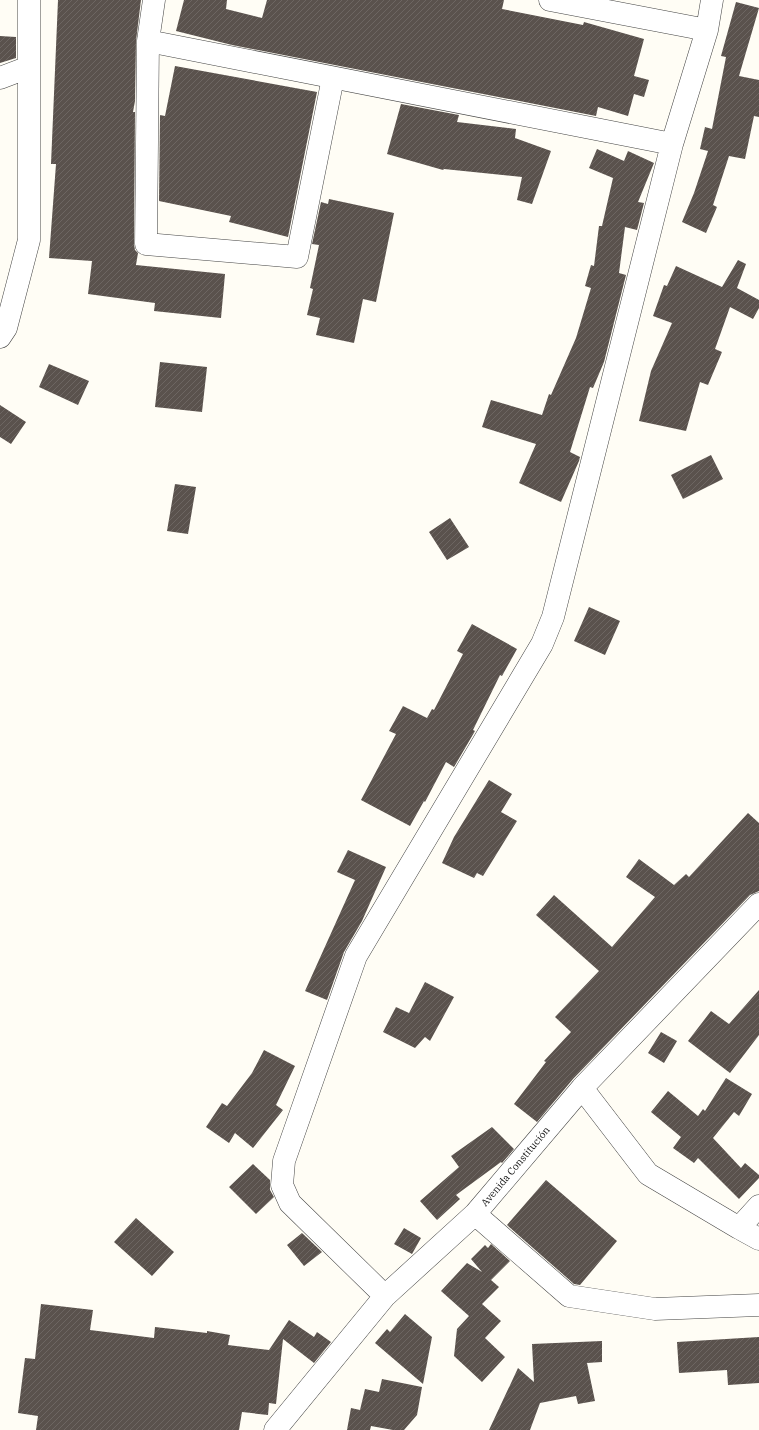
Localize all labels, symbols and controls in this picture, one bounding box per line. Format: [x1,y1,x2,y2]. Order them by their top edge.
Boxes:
street label: Avenida Constitución [478,1123,553,1209]

